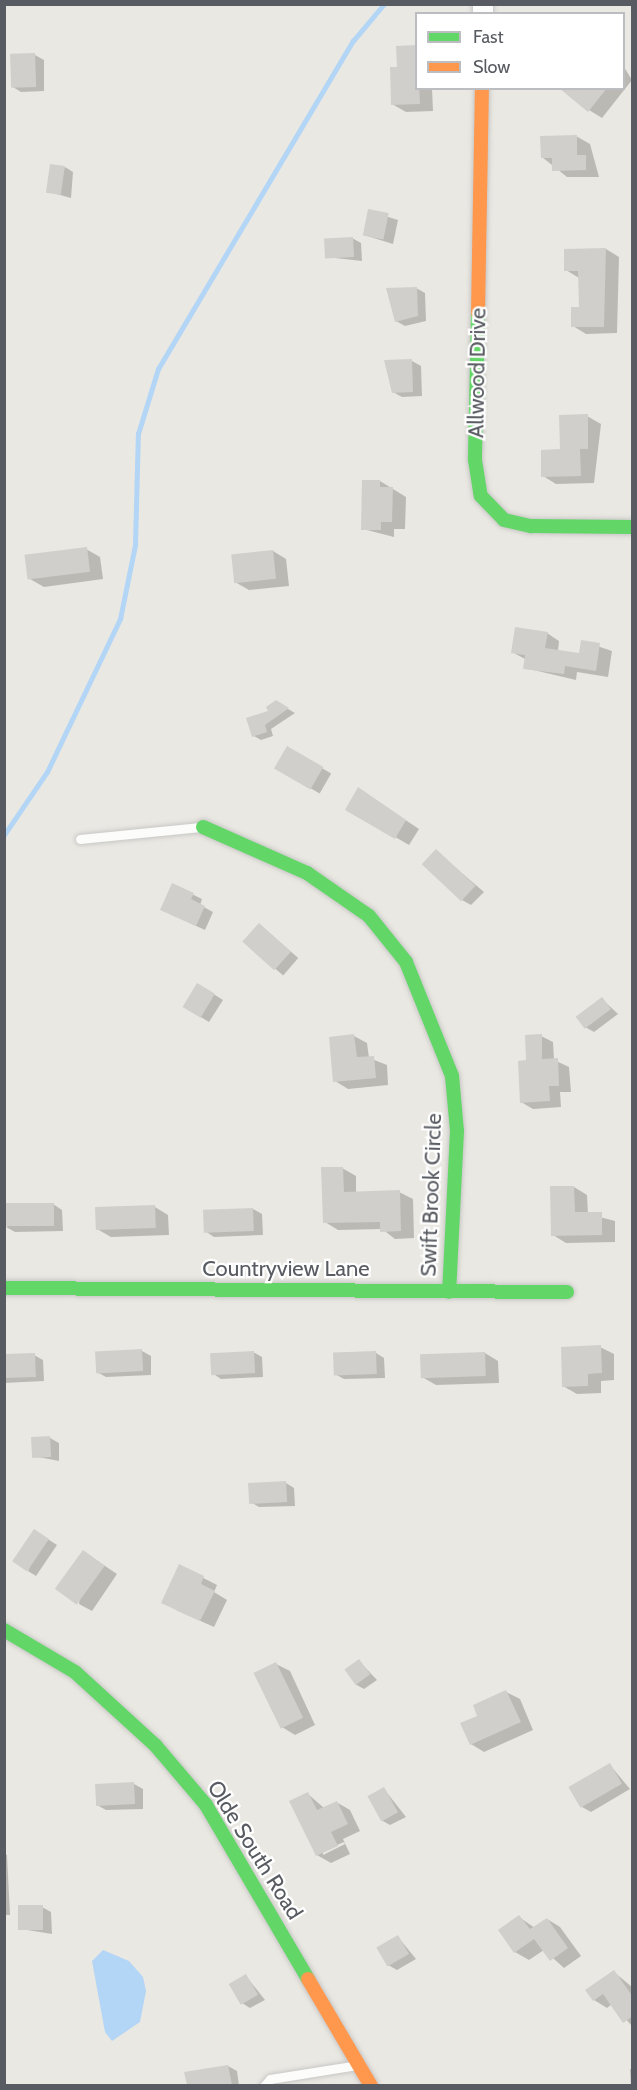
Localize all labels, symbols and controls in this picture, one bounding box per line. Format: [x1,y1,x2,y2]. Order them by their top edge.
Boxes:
legend [415,12,625,90]
text: Fast [473,26,504,48]
text: Slow [473,56,510,78]
street label: Allwood Drive [463,308,491,438]
street label: Swift Brook Circle [415,1113,447,1277]
street label: Countryview Lane [202,1256,370,1282]
street label: Olde South Road [202,1776,308,1924]

